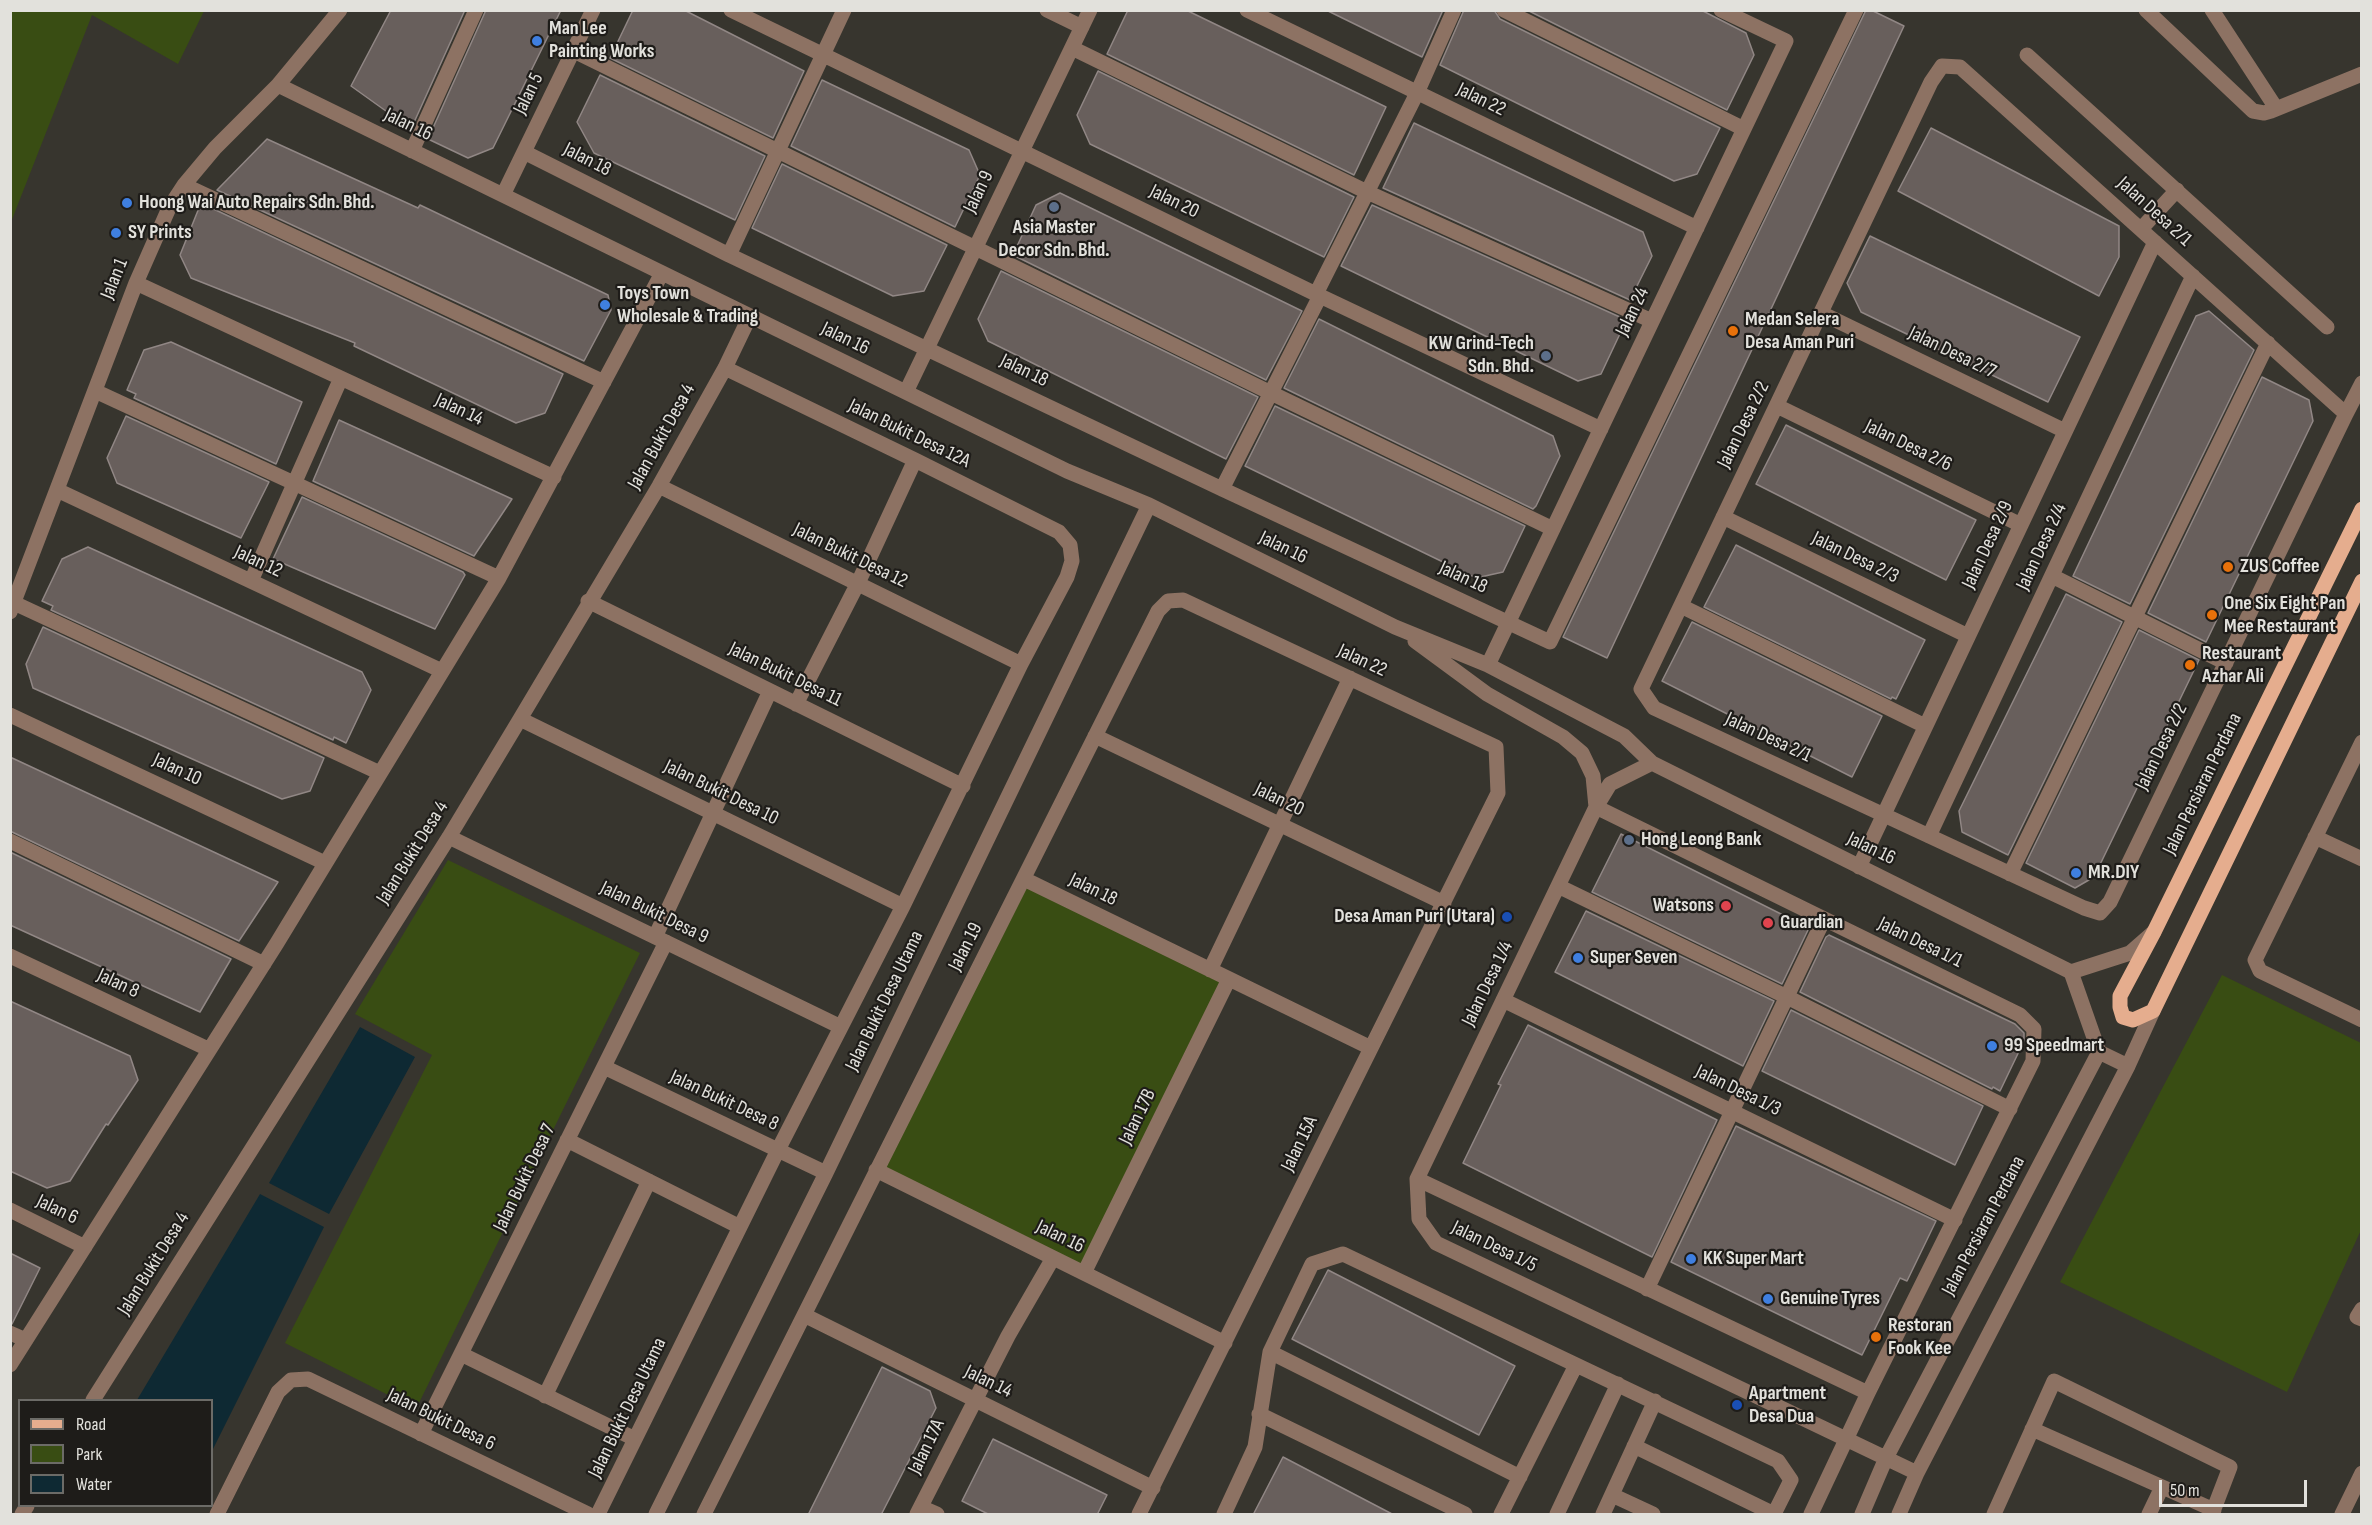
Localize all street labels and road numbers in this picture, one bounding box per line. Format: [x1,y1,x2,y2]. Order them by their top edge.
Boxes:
street label: Jalan 5 [509,69,549,119]
street label: Jalan 22 [1453,78,1509,122]
street label: Jalan 16 [380,103,436,147]
street label: Jalan 18 [559,138,615,182]
street label: Jalan 9 [959,167,999,217]
street label: Jalan Desa 2/1 [2112,172,2196,252]
street label: Jalan 20 [1145,180,1203,224]
street label: Jalan 1 [96,255,134,303]
street label: Jalan 24 [1611,284,1655,340]
street label: Jalan 16 [817,317,873,361]
street label: Jalan Desa 2/7 [1904,322,2000,384]
street label: Jalan 18 [996,349,1052,393]
street label: Jalan Desa 2/2 [1713,378,1775,472]
street label: Jalan Bukit Desa 4 [623,380,701,494]
street label: Jalan 14 [431,388,487,432]
street label: Jalan Bukit Desa 12A [844,394,974,474]
street label: Jalan Desa 2/6 [1860,415,1956,477]
street label: Jalan Desa 2/9 [1957,497,2019,593]
street label: Jalan Desa 2/4 [2011,500,2073,594]
street label: Jalan Bukit Desa 12 [789,518,911,594]
street label: Jalan 16 [1255,526,1311,570]
street label: Jalan Desa 2/3 [1808,527,1902,589]
street label: Jalan 12 [230,540,286,584]
street label: Jalan 18 [1435,556,1491,600]
street label: Jalan Bukit Desa 11 [725,637,845,713]
street label: Jalan 22 [1334,639,1390,683]
street label: Jalan Desa 2/2 [2131,700,2193,794]
street label: Jalan Desa 2/1 [1721,708,1815,768]
street label: Jalan Persiaran Perdana [2158,709,2248,859]
street label: Jalan 10 [149,748,205,792]
street label: Jalan Bukit Desa 10 [660,755,782,831]
street label: Jalan 20 [1250,778,1308,822]
street label: Jalan Bukit Desa 4 [372,797,454,909]
street label: Jalan 16 [1843,827,1899,871]
street label: Jalan 18 [1065,868,1121,912]
street label: Jalan Bukit Desa 9 [596,876,712,950]
street label: Jalan Desa 1/1 [1874,912,1966,974]
street label: Jalan 19 [944,919,988,975]
street label: Jalan Bukit Desa Utama [841,927,929,1075]
street label: Jalan Desa 1/4 [1457,938,1519,1030]
street label: Jalan 8 [93,964,143,1004]
street label: Jalan Desa 1/3 [1691,1060,1785,1122]
street label: Jalan Bukit Desa 8 [666,1065,782,1137]
street label: Jalan 17B [1114,1085,1162,1149]
street label: Jalan 15A [1276,1112,1324,1176]
street label: Jalan Bukit Desa 7 [489,1120,561,1236]
street label: Jalan Persiaran Perdana [1937,1152,2031,1300]
street label: Jalan 6 [32,1190,82,1230]
street label: Jalan Bukit Desa 4 [113,1208,195,1320]
street label: Jalan 16 [1032,1215,1088,1259]
street label: Jalan Desa 1/5 [1447,1216,1541,1278]
street label: Jalan Bukit Desa Utama [584,1334,672,1482]
street label: Jalan 14 [960,1360,1016,1404]
street label: Jalan Bukit Desa 6 [383,1383,499,1457]
street label: Jalan 17A [903,1416,951,1478]

